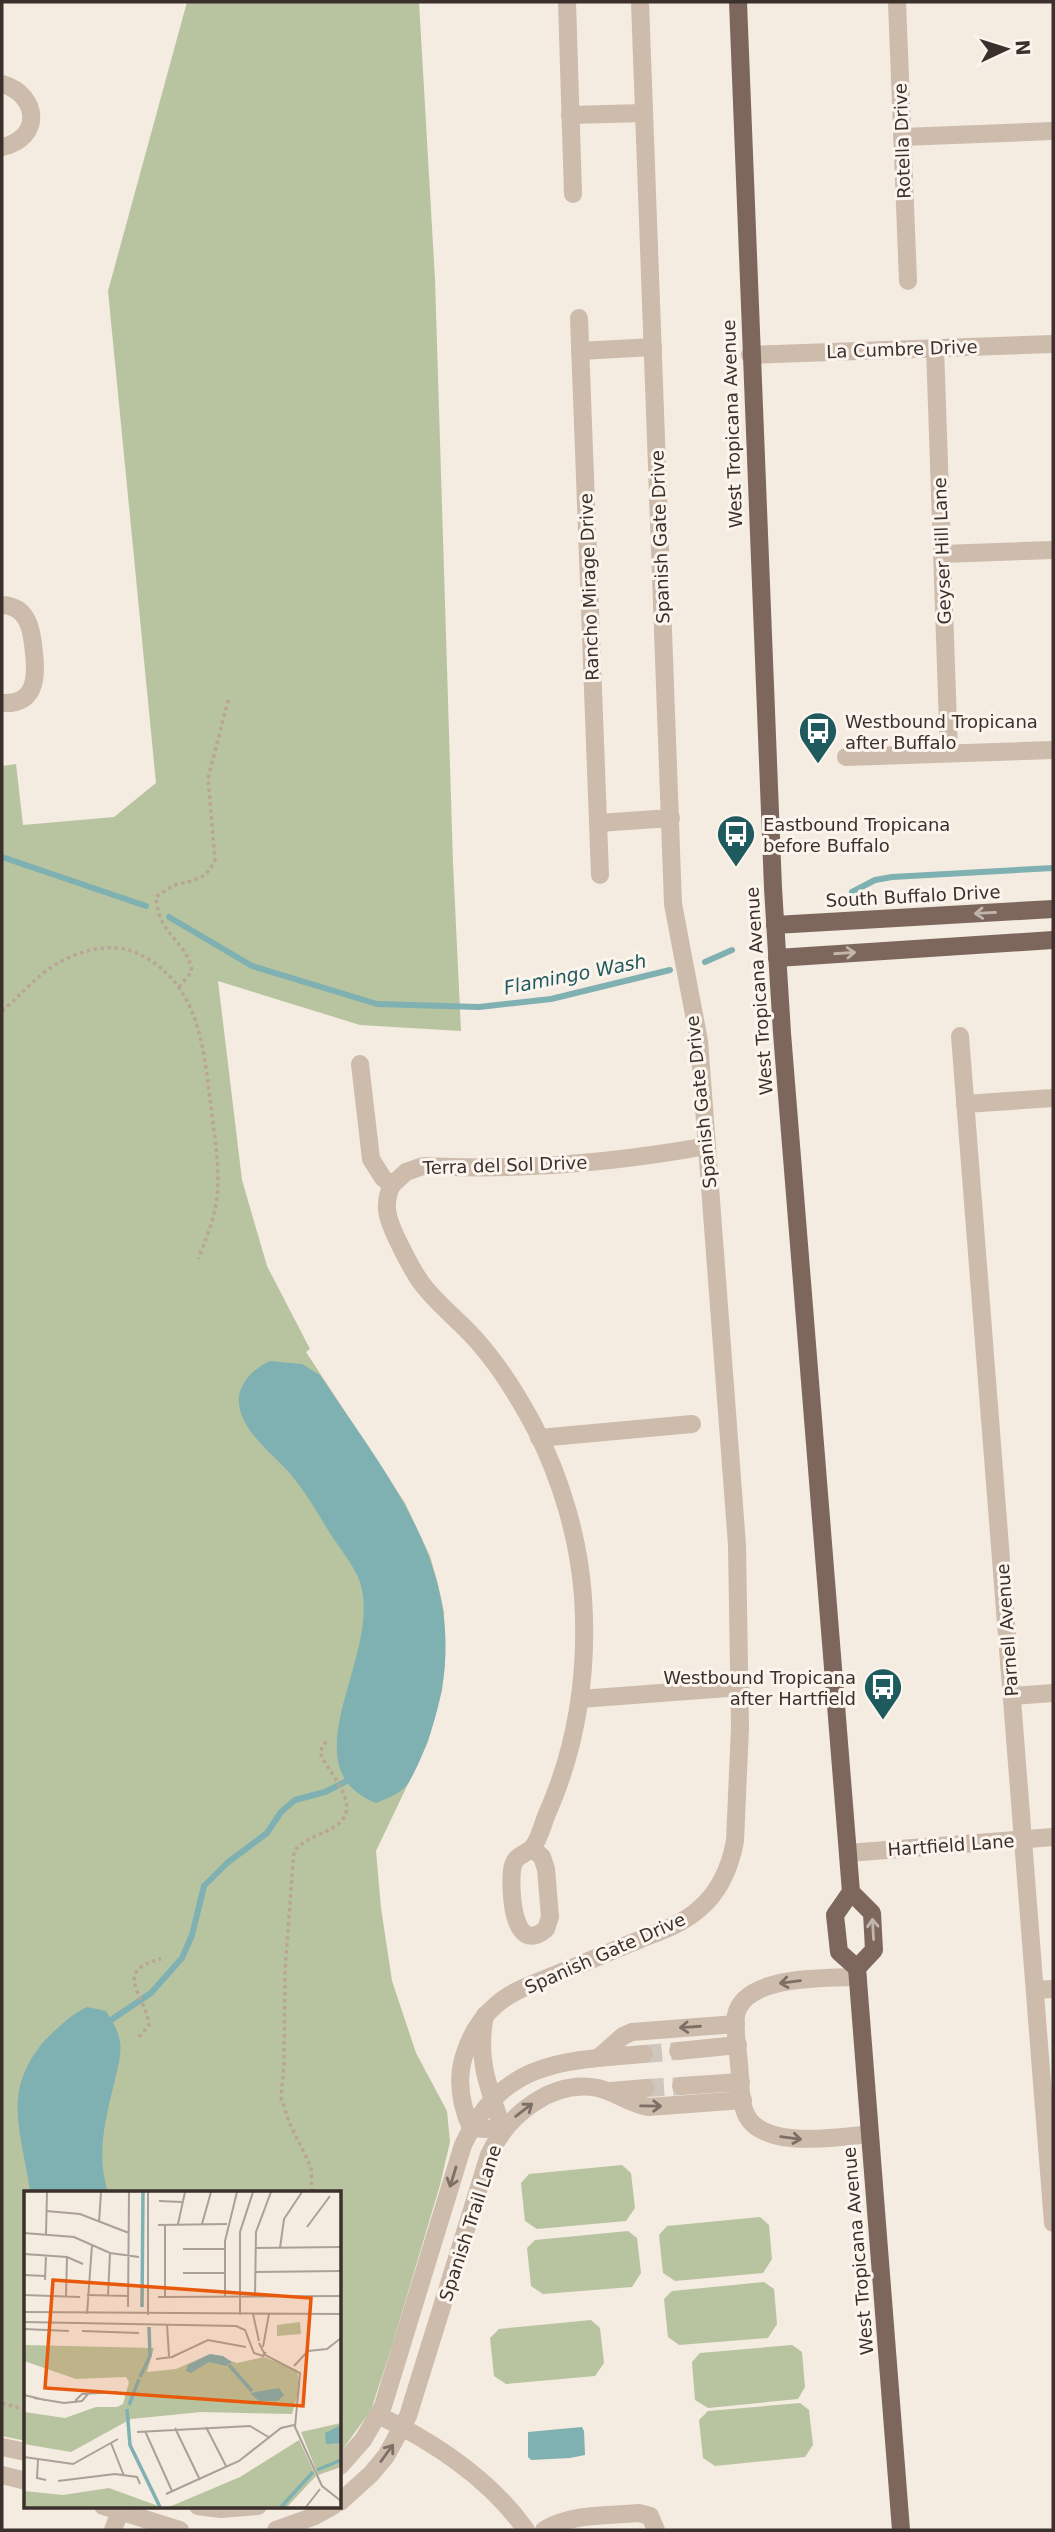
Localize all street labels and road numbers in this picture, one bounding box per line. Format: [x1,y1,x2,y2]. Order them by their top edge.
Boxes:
street label: Rotella Drive [889,83,915,199]
street label: West Tropicana Avenue [718,319,746,529]
street label: La Cumbre Drive [826,336,978,362]
street label: Spanish Gate Drive [646,450,674,624]
street label: Geyser Hill Lane [929,477,955,625]
street label: Rancho Mirage Drive [575,493,603,681]
street label: South Buffalo Drive [825,881,1001,911]
street label: West Tropicana Avenue [741,886,777,1096]
street label: Spanish Gate Drive [681,1015,721,1189]
street label: Terra del Sol Drive [421,1152,588,1178]
street label: Parnell Avenue [992,1563,1022,1697]
street label: Hartfield Lane [887,1830,1015,1860]
street label: Spanish Gate Drive [521,1908,689,1998]
street label: Spanish Trail Lane [435,2142,505,2304]
street label: West Tropicana Avenue [838,2146,878,2356]

